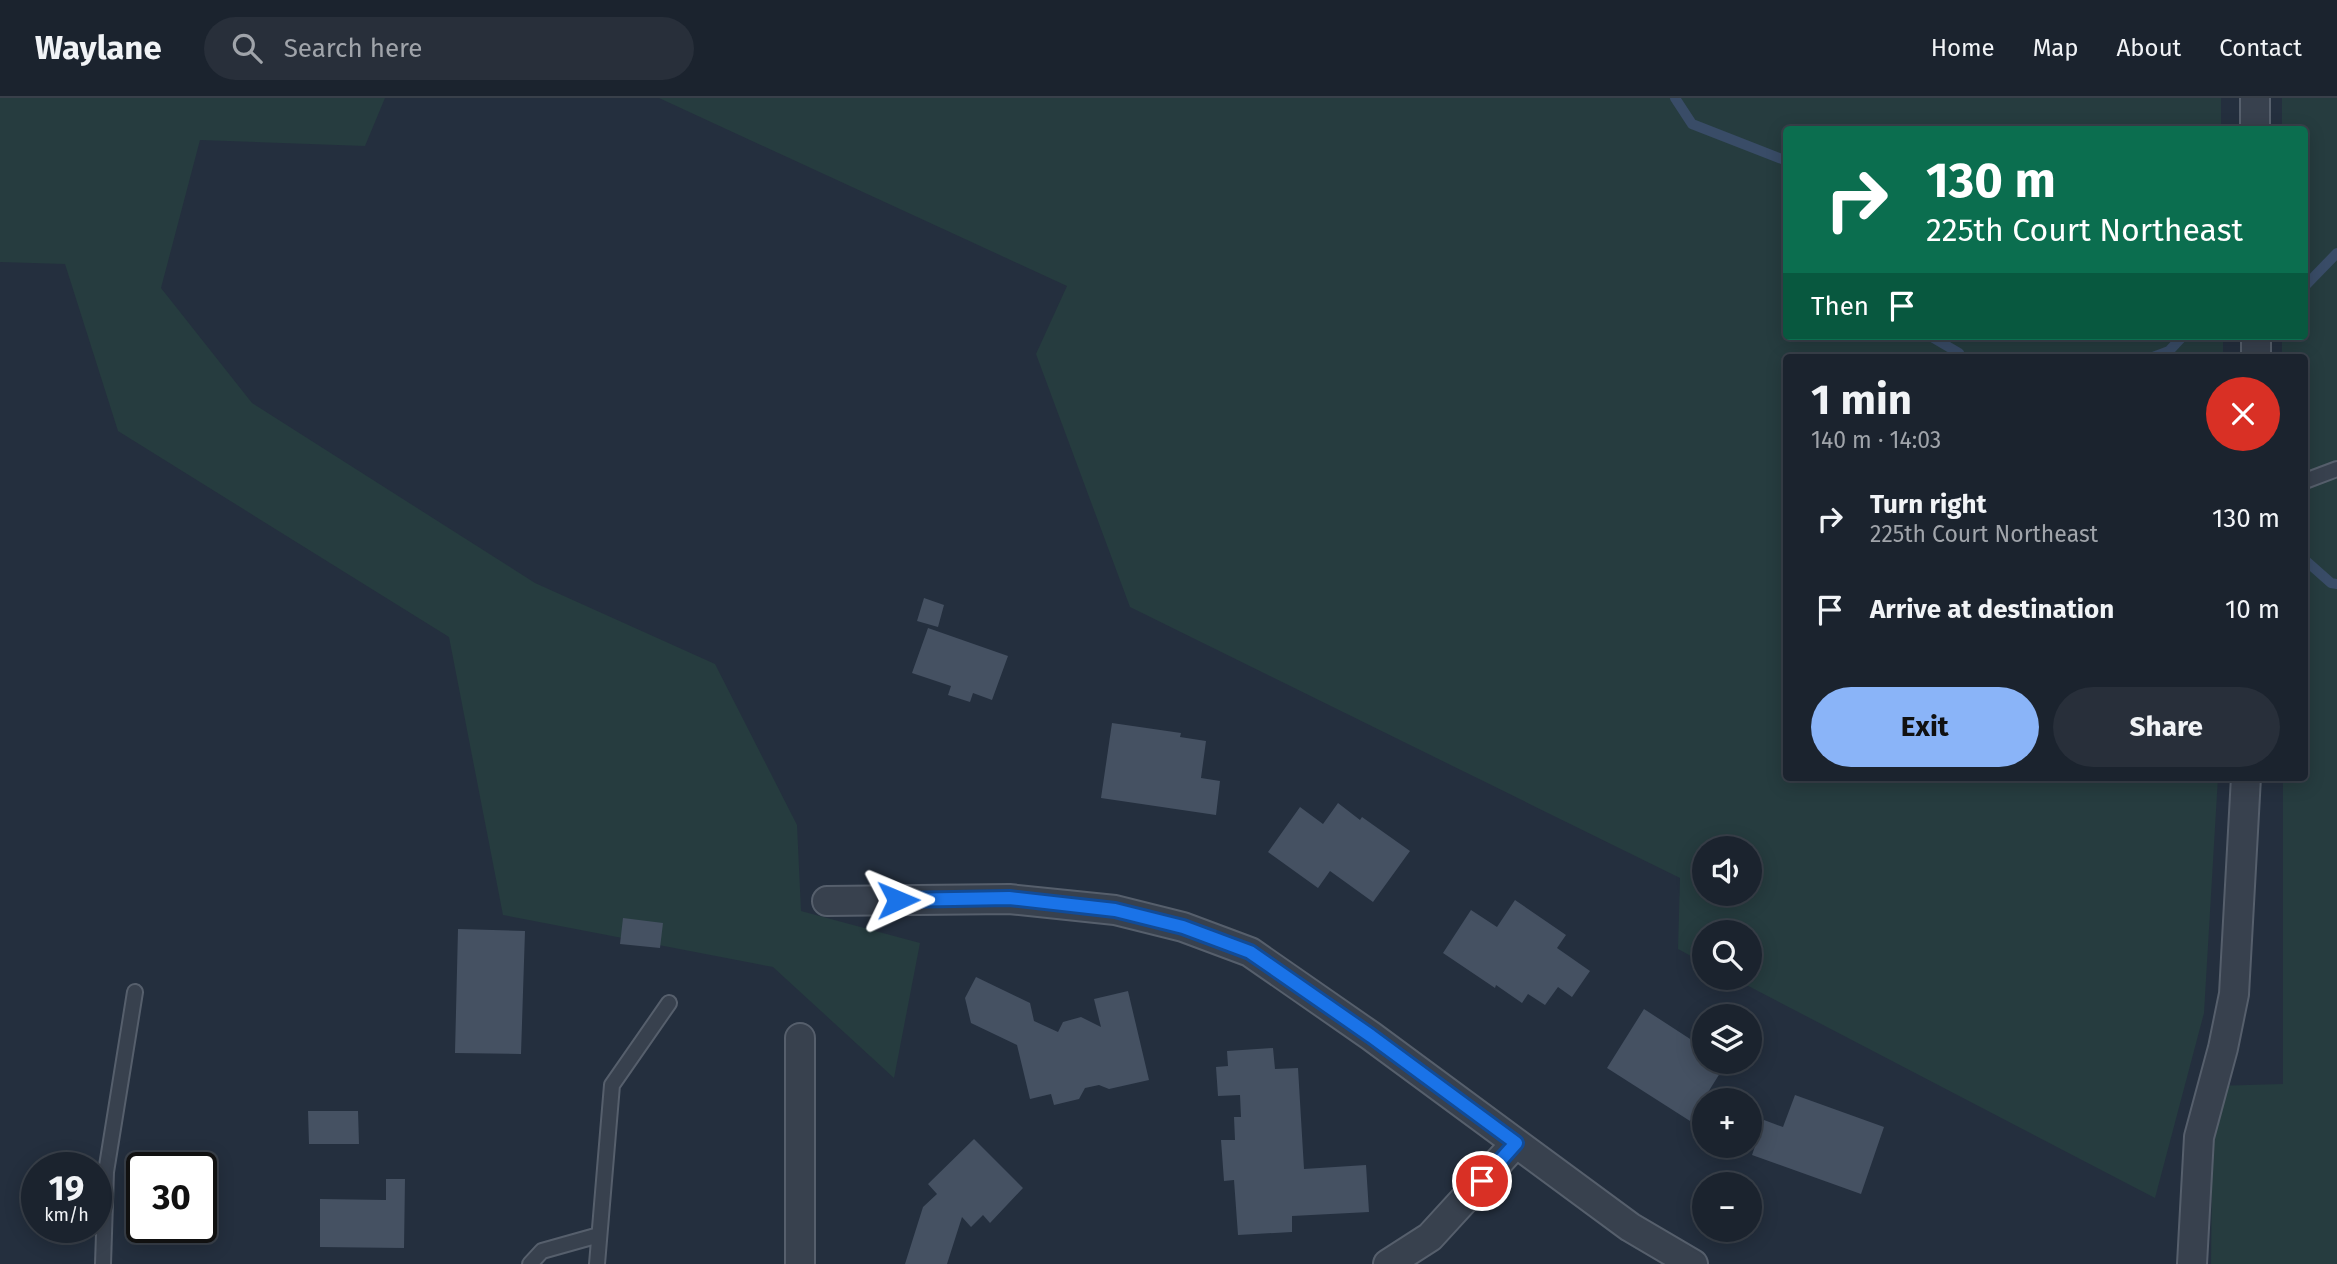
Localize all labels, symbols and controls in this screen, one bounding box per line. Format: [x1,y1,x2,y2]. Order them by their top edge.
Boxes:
search box [204,17,694,80]
text: Waylane [35,28,162,68]
icon: search [228,29,266,67]
text: Search here [284,33,423,64]
text: Home [1931,34,1995,62]
text: Map [2033,34,2079,62]
text: About [2117,34,2181,62]
text: Contact [2219,34,2302,62]
text: 130 m [1926,151,2056,210]
icon: right [1811,154,1902,245]
text: 225th Court Northeast [1926,211,2243,249]
icon: arrive [1883,287,1921,325]
text: Then [1811,291,1869,322]
text: 1 min [1811,375,1912,425]
button: close [2206,377,2280,451]
text: 140 m · 14:03 [1811,426,1941,454]
text: Turn right [1870,489,1987,520]
icon: right [1811,500,1849,538]
text: 130 m [2212,503,2280,534]
text: 225th Court Northeast [1870,520,2098,548]
icon: arrive [1811,591,1849,629]
text: Arrive at destination [1870,594,2114,625]
text: 10 m [2225,594,2280,625]
button: Exit [1811,687,2039,767]
button: Share [2053,687,2280,767]
map controls [1692,836,1762,1242]
button: sound [1692,836,1762,906]
position arrow [861,863,935,937]
button: search [1692,920,1762,990]
button: layers [1692,1004,1762,1074]
button: + [1692,1088,1762,1158]
pin [1452,1151,1512,1211]
speed limit sign: 30 [126,1152,217,1243]
icon: arrive [1463,1162,1501,1200]
text: 19 [49,1167,84,1209]
button: − [1692,1172,1762,1242]
text: km/h [44,1204,89,1226]

